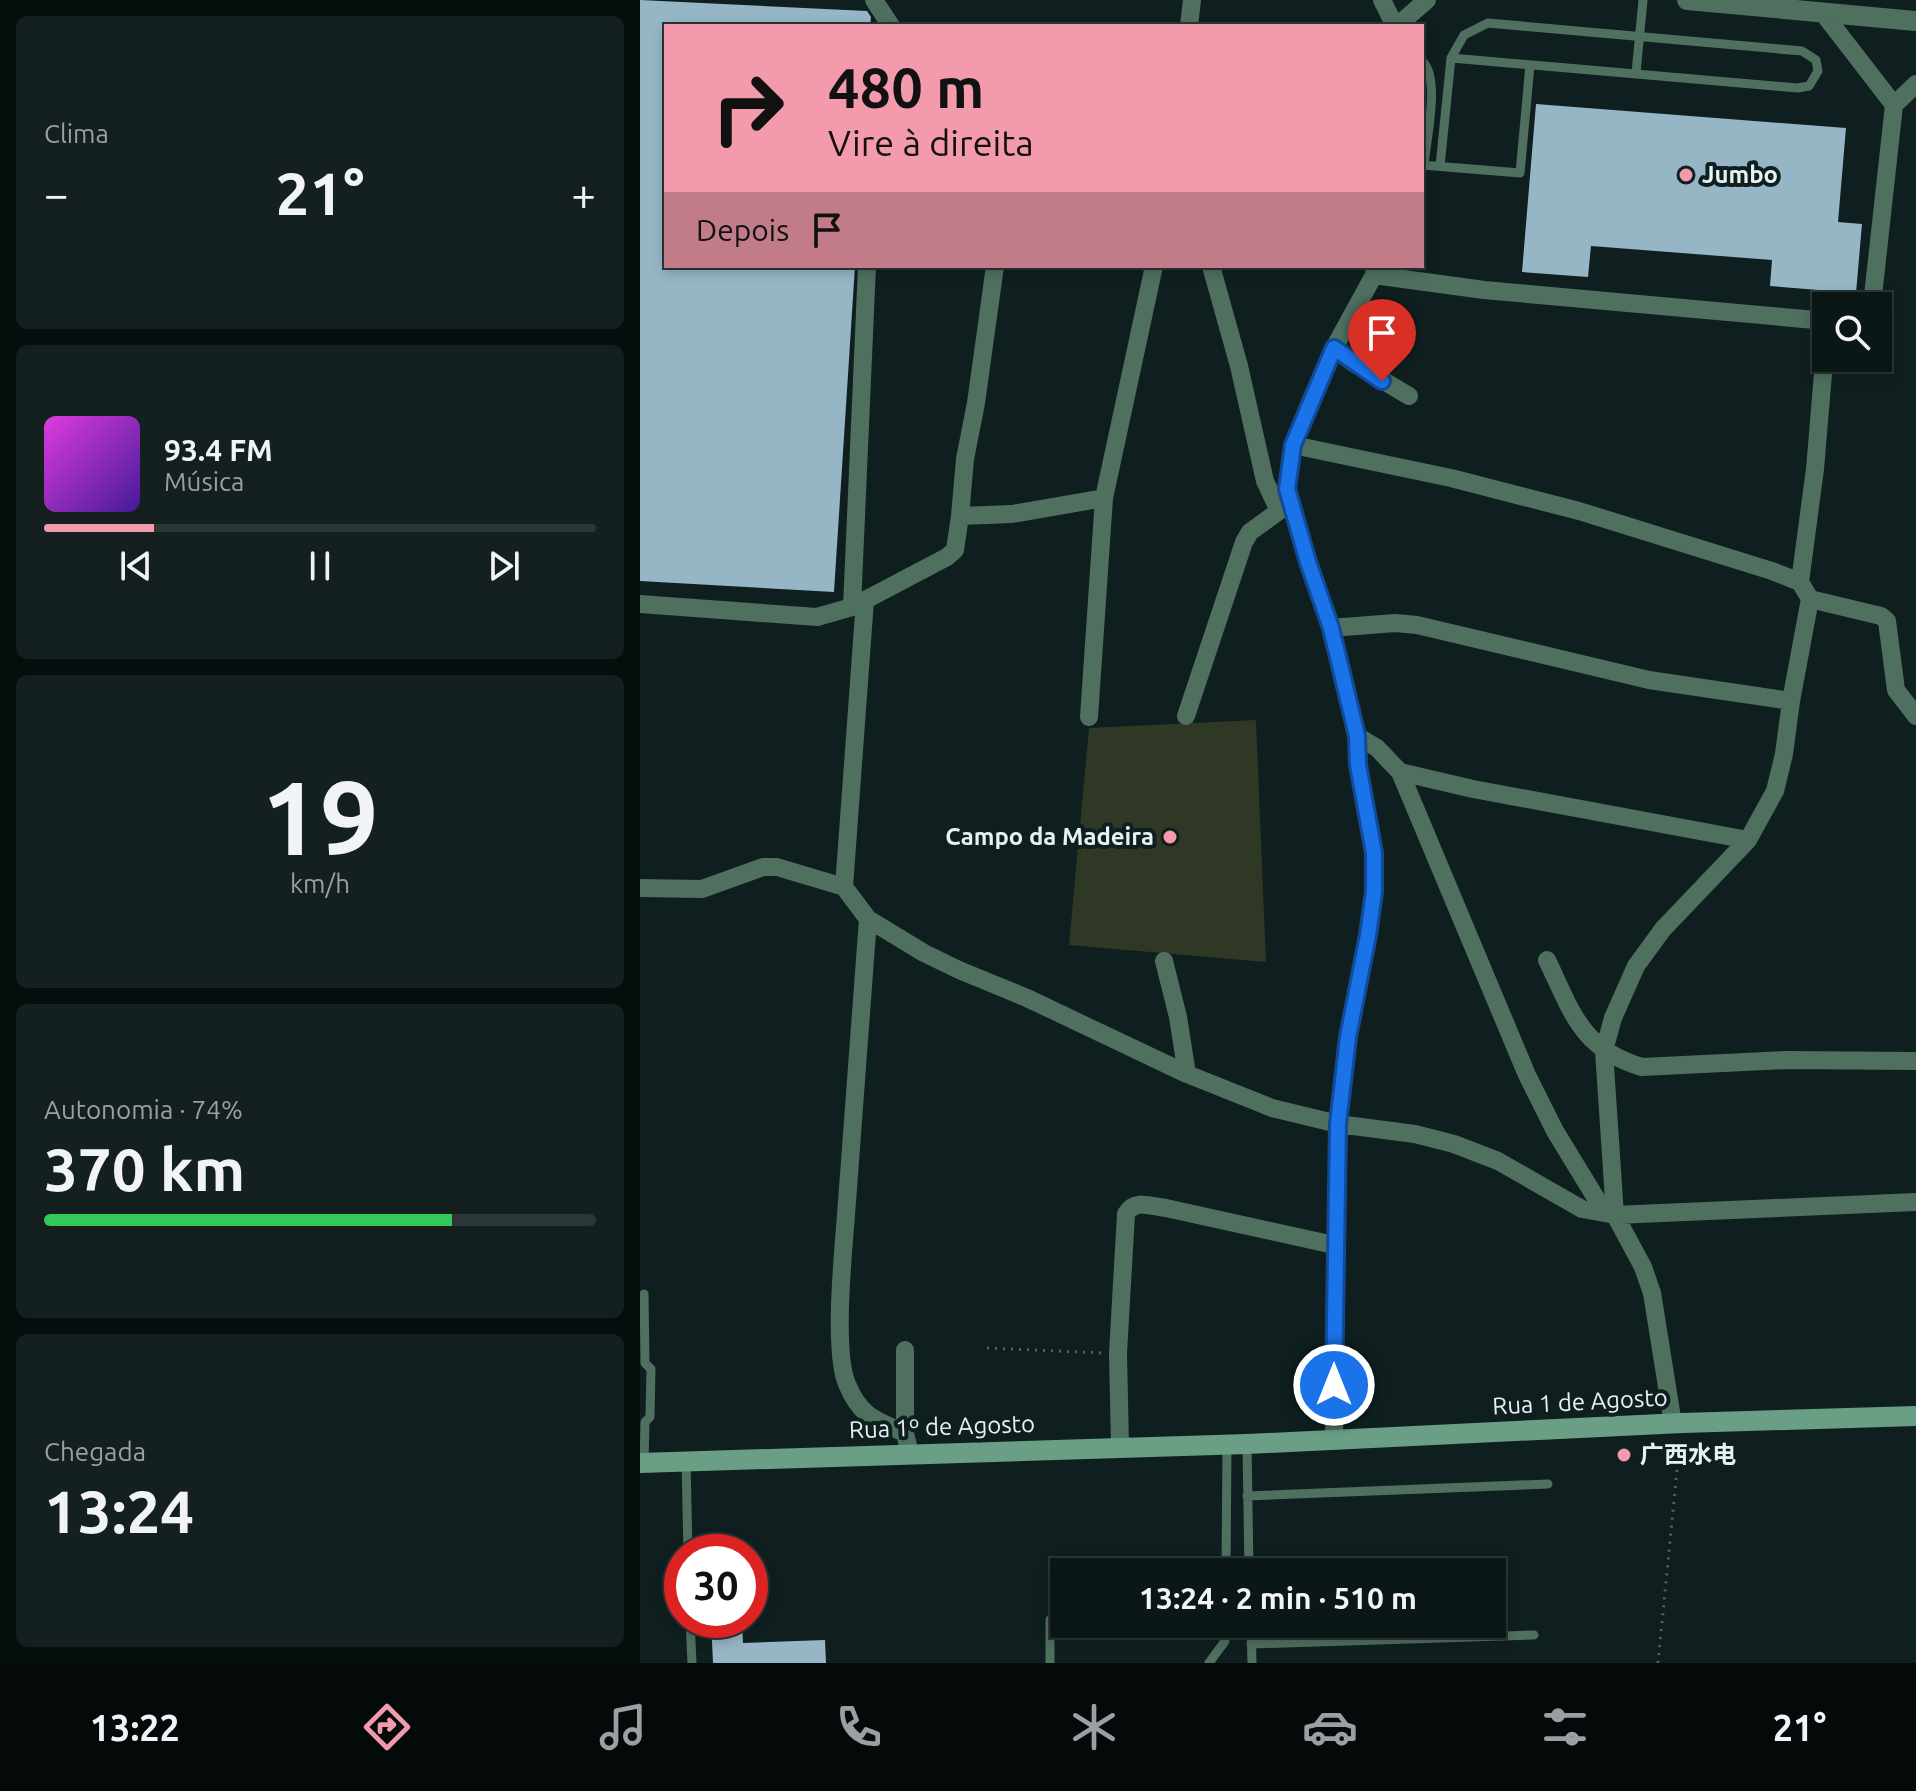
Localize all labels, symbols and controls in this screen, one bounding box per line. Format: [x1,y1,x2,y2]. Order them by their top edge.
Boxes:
icon: right [696,56,800,160]
text: 480 m [828,56,984,119]
text: Clima [44,119,109,148]
text: Vire à direita [828,122,1034,163]
text: 21° [276,159,364,226]
place label: Jumbo [1702,161,1778,188]
marker: Jumbo [1677,166,1695,184]
text: − [44,169,69,218]
text: + [571,169,596,218]
icon: arrive [805,208,849,252]
text: Depois [696,213,789,247]
map controls [1812,292,1892,372]
button: search [1812,292,1892,372]
pin [1348,299,1416,381]
icon: arrive [1360,311,1404,355]
text: 93.4 FM [164,433,273,467]
text: Música [164,467,244,496]
icon: previous [114,544,158,588]
icon: pause [298,544,342,588]
icon: next [482,544,526,588]
text: 19 [261,758,379,875]
place label: Campo da Madeira [945,823,1154,850]
marker: Campo da Madeira [1161,828,1179,846]
text: km/h [290,869,350,898]
text: Autonomia · 74% [44,1095,243,1124]
text: 370 km [44,1135,245,1202]
position arrow [1292,1343,1376,1427]
street label: Rua 1 de Agosto [1492,1383,1668,1420]
street label: Rua 1º de Agosto [849,1410,1035,1443]
text: Chegada [44,1437,146,1466]
place label: 广西水电 [1640,1441,1736,1468]
marker: 广西水电 [1615,1446,1633,1464]
text: 13:24 [44,1477,194,1544]
speed limit sign: 30 [664,1534,768,1638]
text: 13:24 · 2 min · 510 m [1139,1581,1417,1615]
icon: directions [359,1699,415,1755]
icon: music [595,1699,651,1755]
icon: phone [831,1699,887,1755]
icon: climate [1066,1699,1122,1755]
icon: car [1302,1699,1358,1755]
icon: filters [1537,1699,1593,1755]
text: 13:22 [90,1707,180,1748]
text: 21° [1773,1707,1826,1748]

